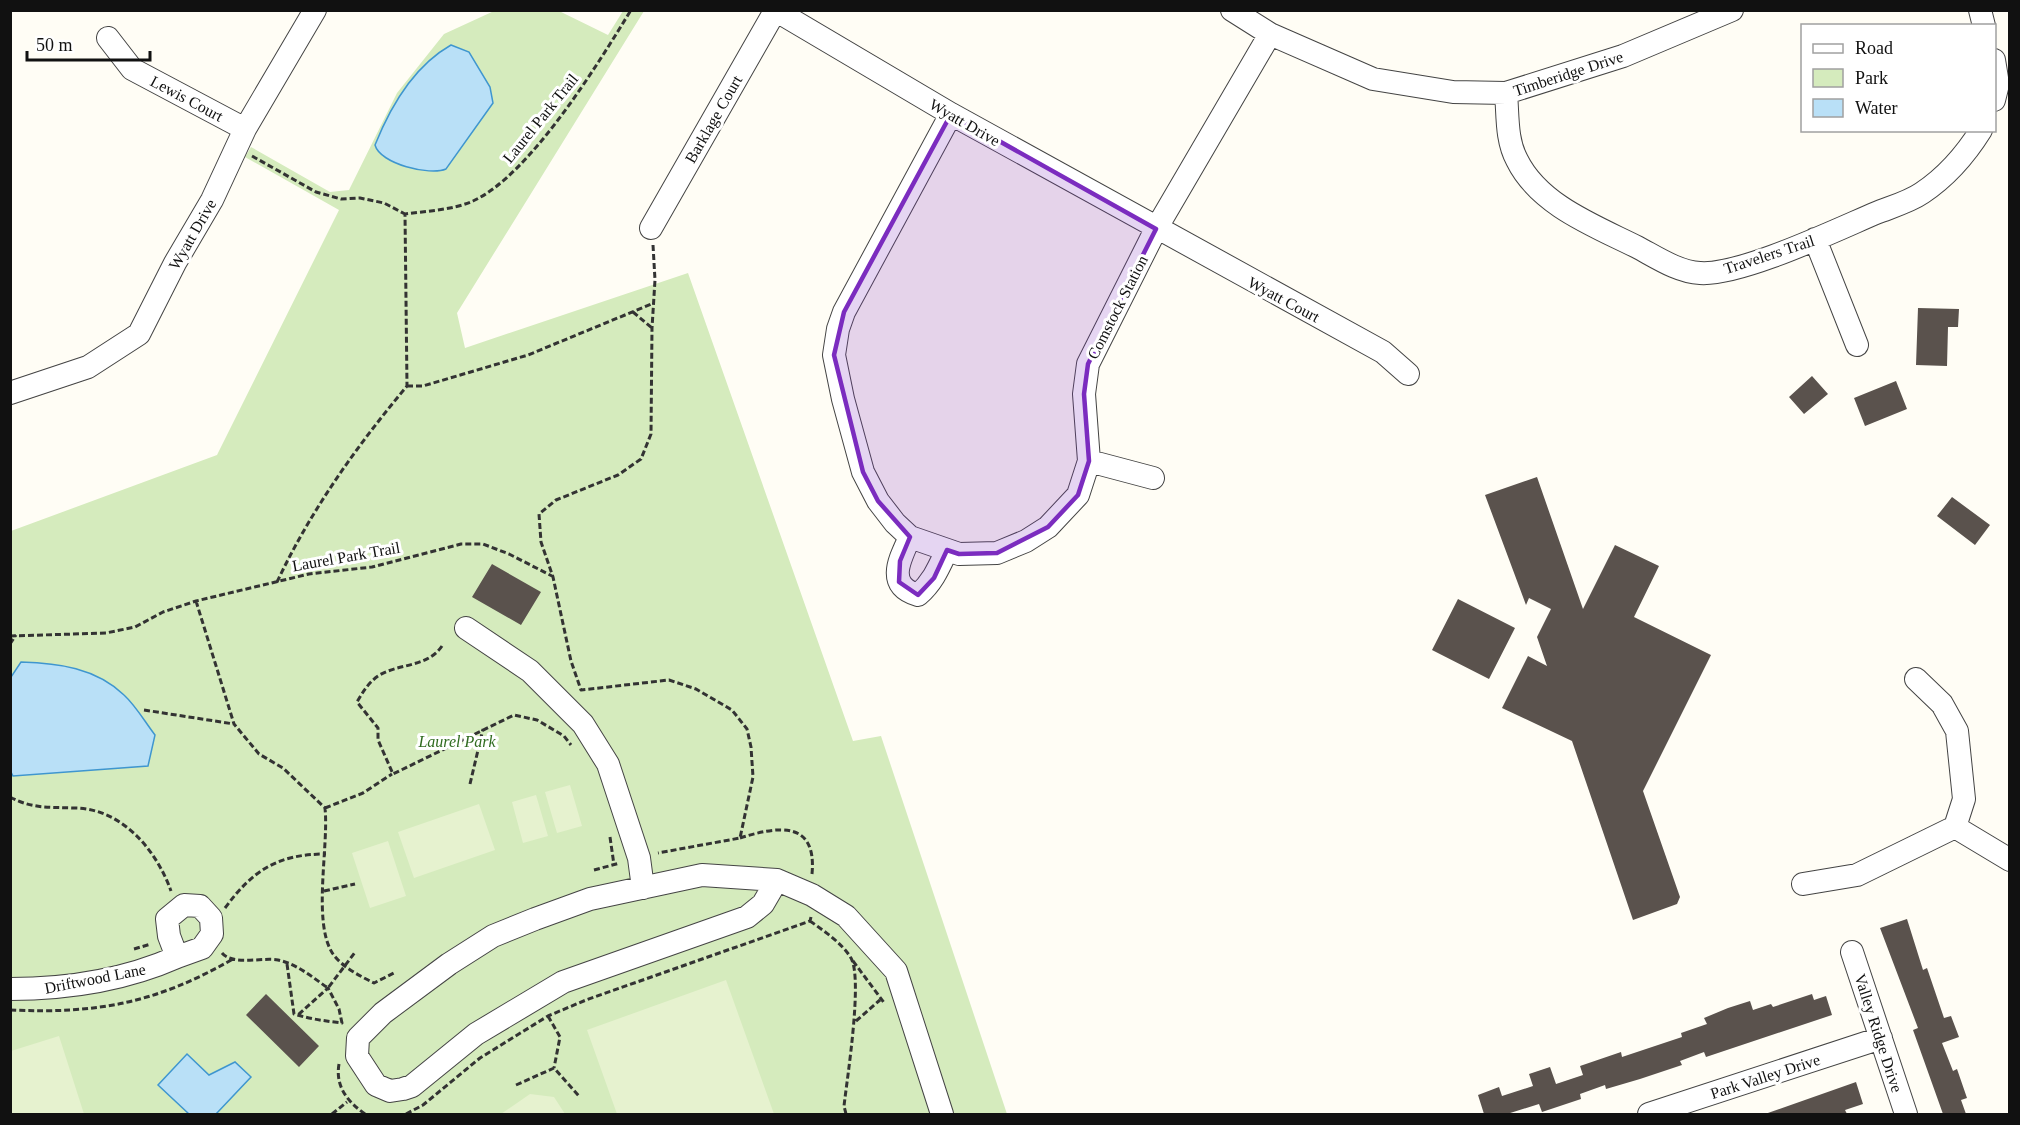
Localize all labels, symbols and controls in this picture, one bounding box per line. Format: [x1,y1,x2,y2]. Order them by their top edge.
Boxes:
scale bar [27,24,150,62]
legend [1801,24,1996,132]
text: 50 m [36,35,73,55]
text: Road [1855,38,1893,58]
street label: Timberidge Drive [1511,48,1626,100]
text: Park [1855,68,1888,88]
street label: Laurel Park Trail [499,70,582,166]
street label: Lewis Court [148,72,226,125]
street label: Barklage Court [682,72,746,167]
street label: Wyatt Drive [926,95,1003,150]
text: Water [1855,98,1898,118]
street label: Wyatt Drive [165,196,220,273]
street label: Travelers Trail [1722,232,1817,277]
street label: Comstock Station [1084,252,1151,362]
street label: Wyatt Court [1245,273,1323,327]
street label: Laurel Park Trail [291,539,402,574]
park label: Laurel Park [417,733,496,750]
street label: Driftwood Lane [43,960,147,997]
street label: Valley Ridge Drive [1850,972,1906,1095]
street label: Park Valley Drive [1708,1051,1822,1103]

